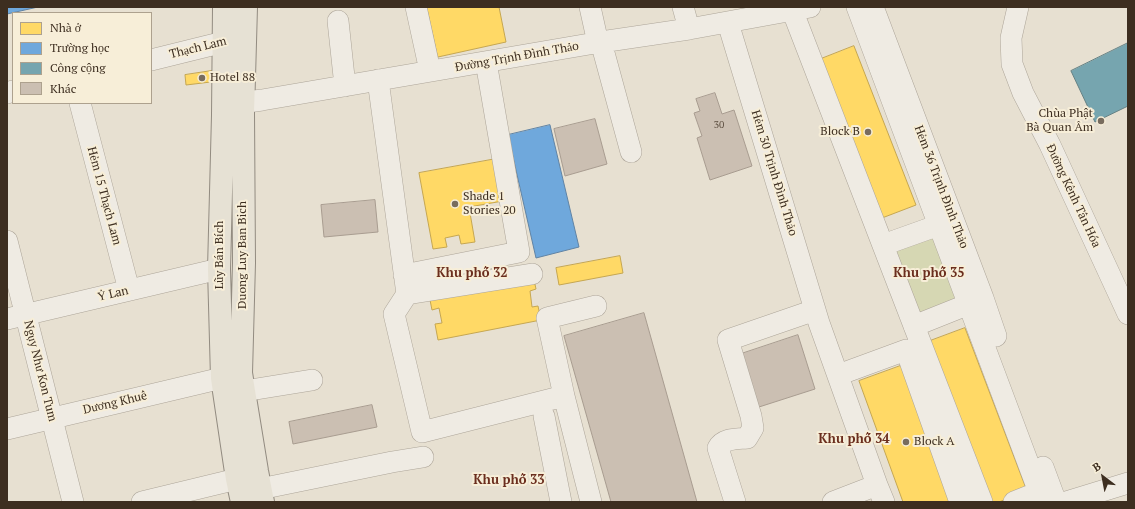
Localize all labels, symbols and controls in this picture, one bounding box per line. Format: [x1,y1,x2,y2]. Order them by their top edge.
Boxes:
legend [12,12,152,104]
text: Nhà ở [50,20,81,35]
street label: Thạch Lam [168,34,228,62]
street label: Đường Trịnh Đình Thảo [454,39,580,75]
text: Trường học [50,40,110,55]
text: Công cộng [50,60,105,75]
place label: Hotel 88 [210,71,255,85]
marker: Hotel 88 [197,73,207,83]
text: Khác [50,81,76,96]
place label: Chùa Phật Bà Quan Âm [1026,107,1093,135]
street label: Hẻm 30 Trịnh Đình Thảo [748,108,800,238]
marker: Chùa Phật Bà Quan Âm [1096,116,1106,126]
house number: 30 [714,119,724,131]
street label: Hẻm 36 Trịnh Đình Thảo [911,123,971,251]
place label: Block B [820,125,860,139]
marker: Block B [863,127,873,137]
street label: Đường Kênh Tân Hóa [1043,142,1103,250]
street label: Hẻm 15 Thạch Lam [84,145,124,247]
place label: Shade 1 Stories 20 [463,190,516,218]
marker: Shade 1 Stories 20 [450,199,460,209]
street label: Duong Luy Ban Bich [236,201,250,309]
street label: Lũy Bán Bích [213,221,227,289]
district label: Khu phố 32 [436,265,508,281]
district label: Khu phố 35 [893,265,965,281]
street label: Ỷ Lan [96,283,130,305]
street label: Ngụy Như Kon Tum [20,319,60,423]
street label: Dương Khuê [82,389,148,417]
district label: Khu phố 34 [818,431,890,447]
place label: Block A [914,435,955,449]
marker: Block A [901,437,911,447]
north arrow [1083,457,1123,497]
text: B [1090,459,1103,475]
district label: Khu phố 33 [473,472,545,488]

